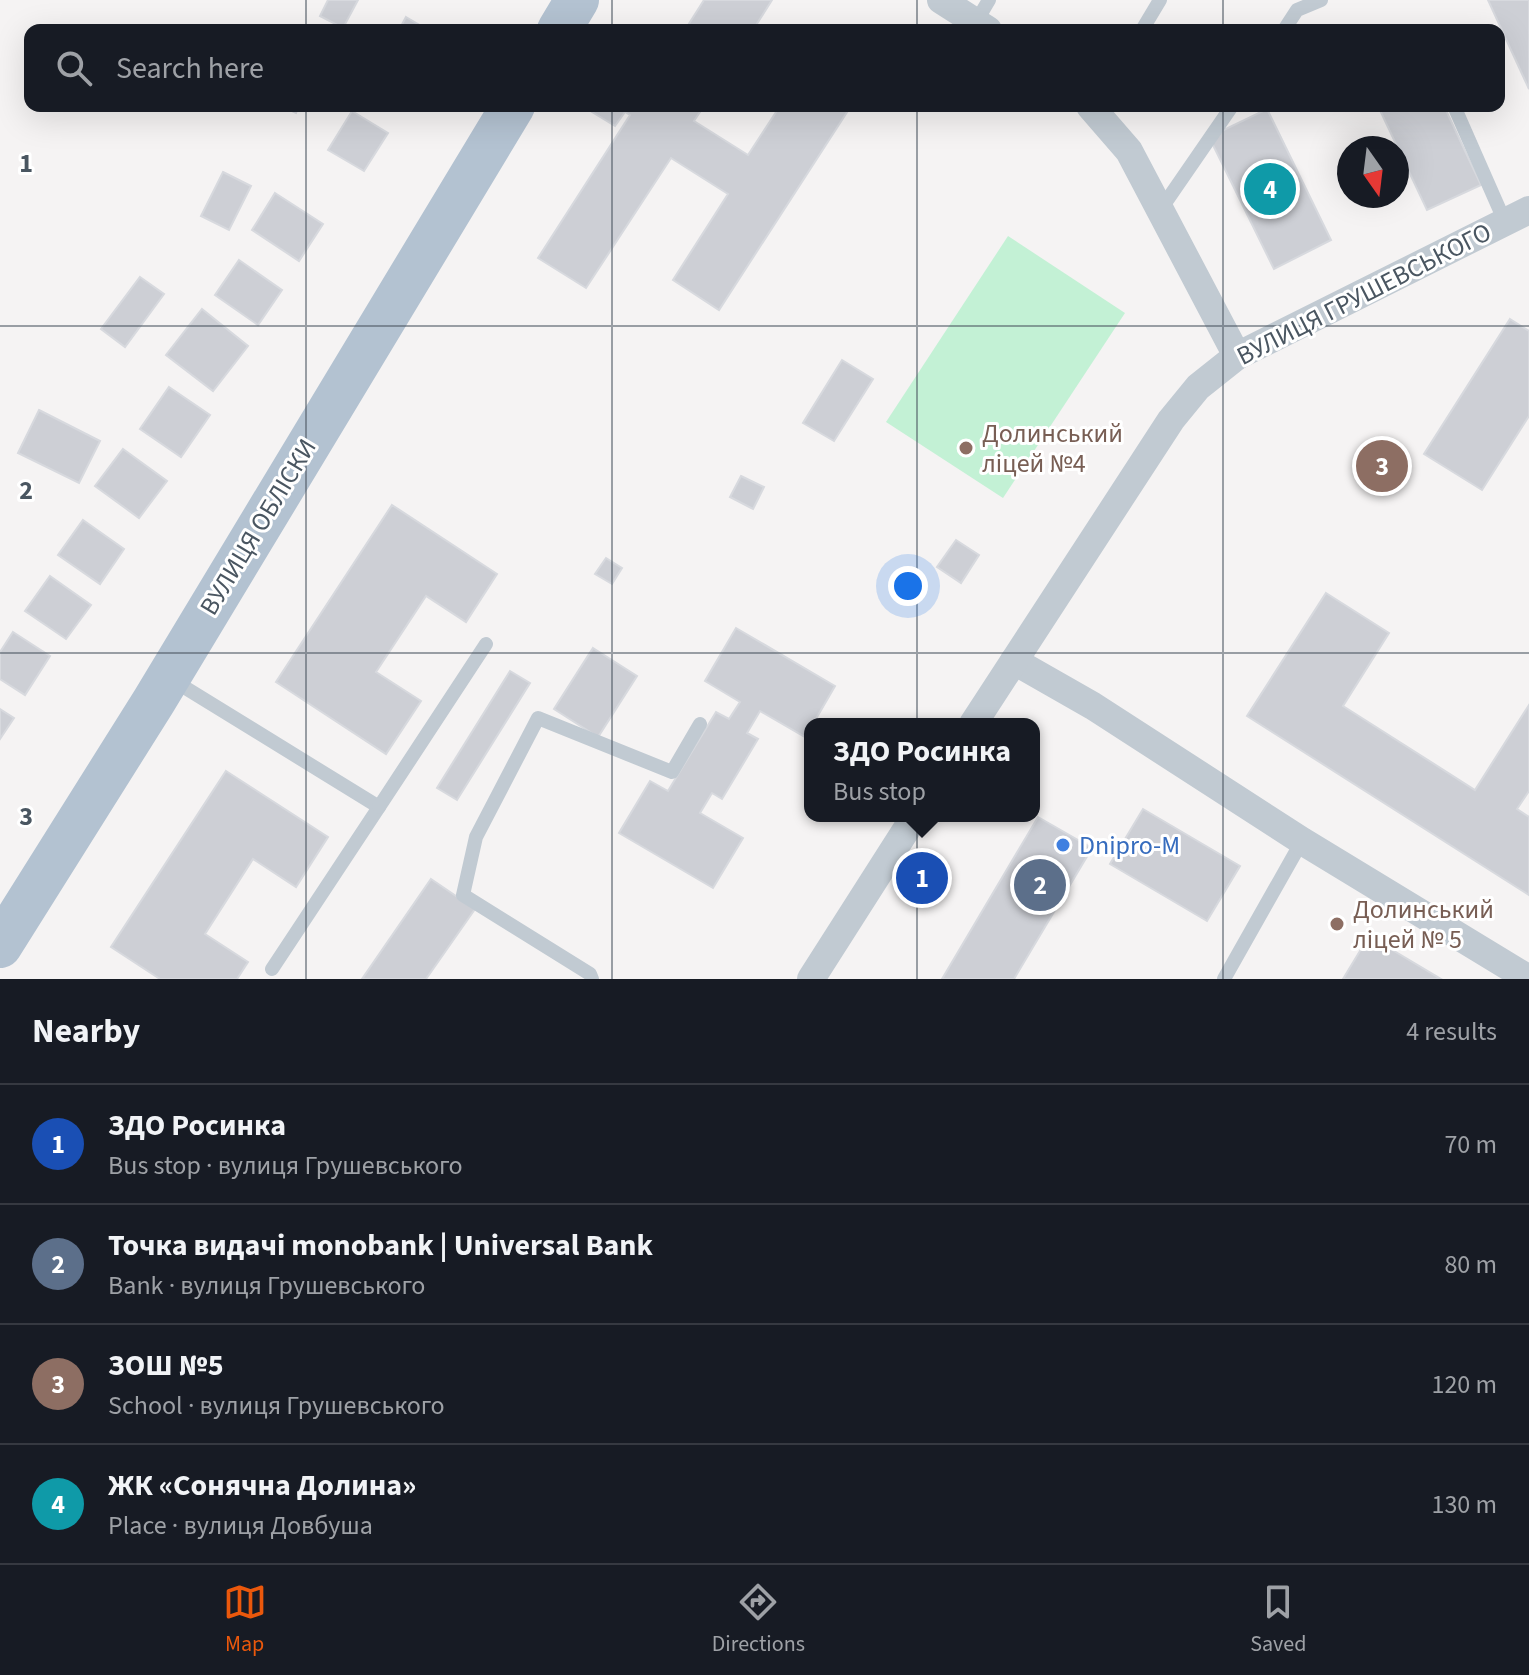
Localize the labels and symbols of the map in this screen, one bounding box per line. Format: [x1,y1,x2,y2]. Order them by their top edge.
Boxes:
north arrow [1337,136,1409,208]
text: 1 [19,145,33,182]
pin: 4 [1244,159,1296,219]
street label: ВУЛИЦЯ ГРУШЕВСЬКОГО [1230,214,1498,374]
place label: Долинський ліцей №4 [982,415,1123,482]
street label: ВУЛИЦЯ ОБЛІСКИ [191,432,325,622]
pin: 3 [1356,436,1408,496]
marker: Долинський ліцей №4 [957,439,975,457]
text: 2 [19,472,33,509]
your location [888,566,928,606]
text: 3 [19,798,33,835]
place label: Dnipro-M [1079,827,1180,864]
marker: Dnipro-M [1054,836,1072,854]
pin: 1 [896,848,948,908]
pin: 2 [1014,855,1066,915]
place label: Долинський ліцей № 5 [1353,891,1494,958]
marker: Долинський ліцей № 5 [1328,915,1346,933]

